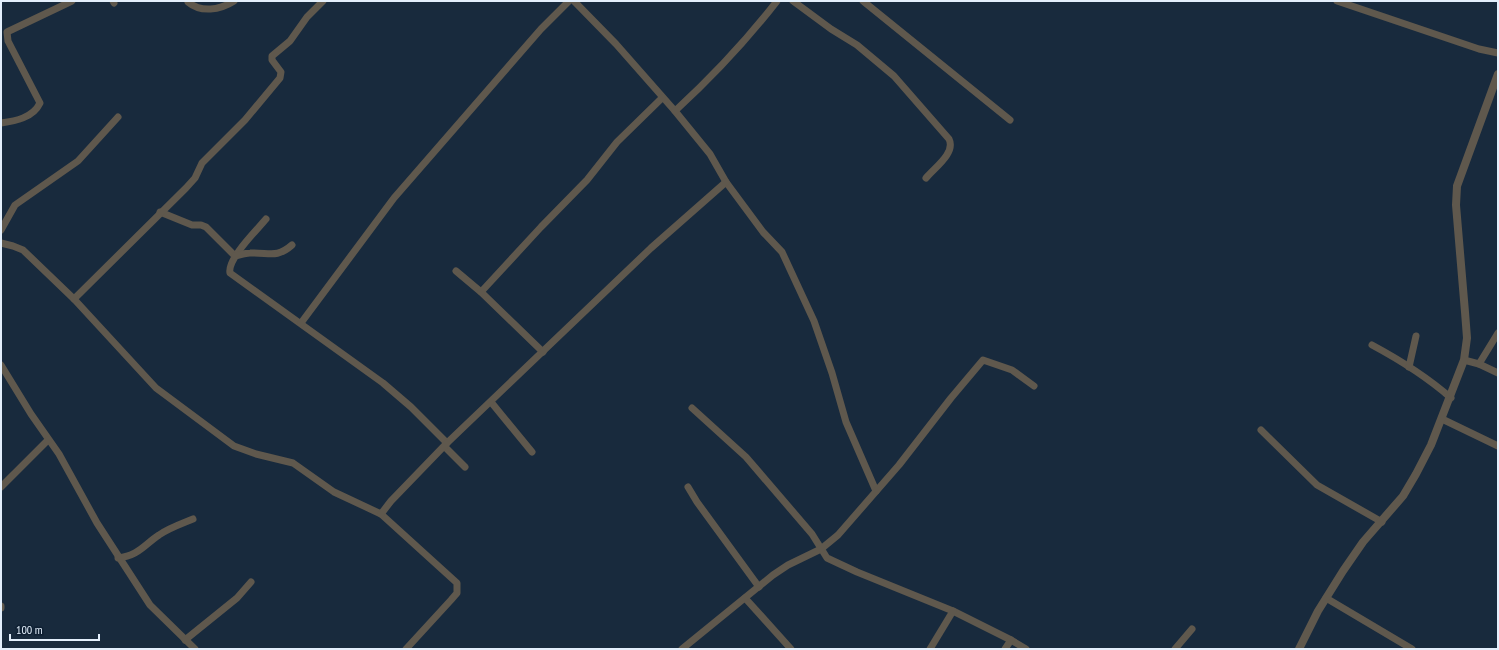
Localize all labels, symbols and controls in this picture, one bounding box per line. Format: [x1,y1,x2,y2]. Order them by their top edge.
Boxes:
scale bar [10,616,99,642]
text: 100 m [16,622,43,637]

